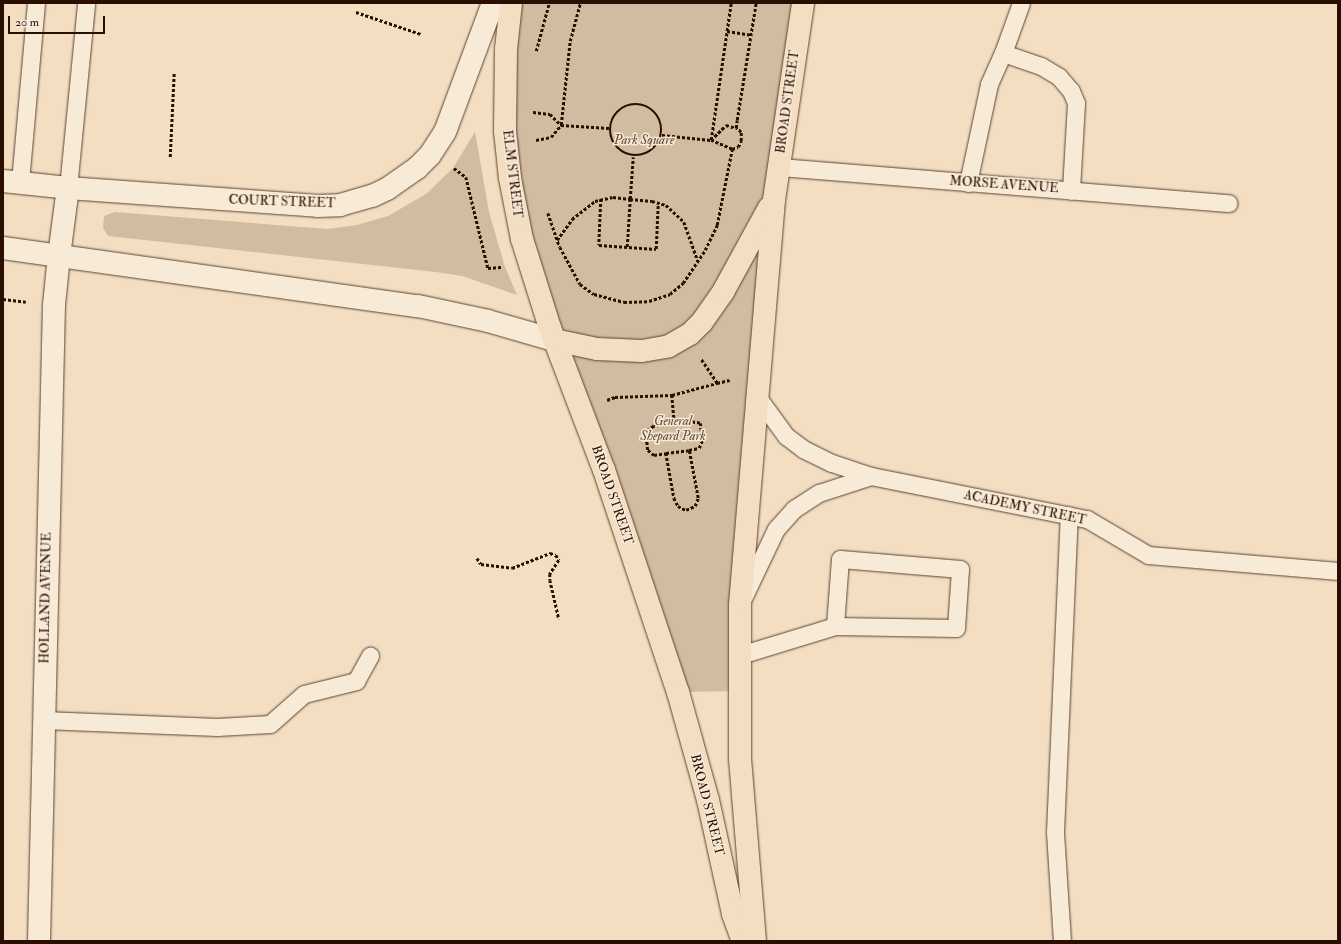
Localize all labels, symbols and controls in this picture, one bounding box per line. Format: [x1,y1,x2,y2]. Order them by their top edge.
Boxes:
scale bar [10,8,107,34]
text: 20 m [15,15,39,30]
street label: BROAD STREET [773,49,803,155]
street label: ELM STREET [499,129,525,219]
park label: Park Square [614,132,674,148]
street label: MORSE AVENUE [949,173,1059,197]
street label: COURT STREET [228,192,336,212]
park label: General Shepard Park [640,414,706,445]
street label: BROAD STREET [588,443,636,547]
street label: ACADEMY STREET [962,487,1088,529]
street label: HOLLAND AVENUE [37,532,55,664]
street label: BROAD STREET [687,753,727,857]

